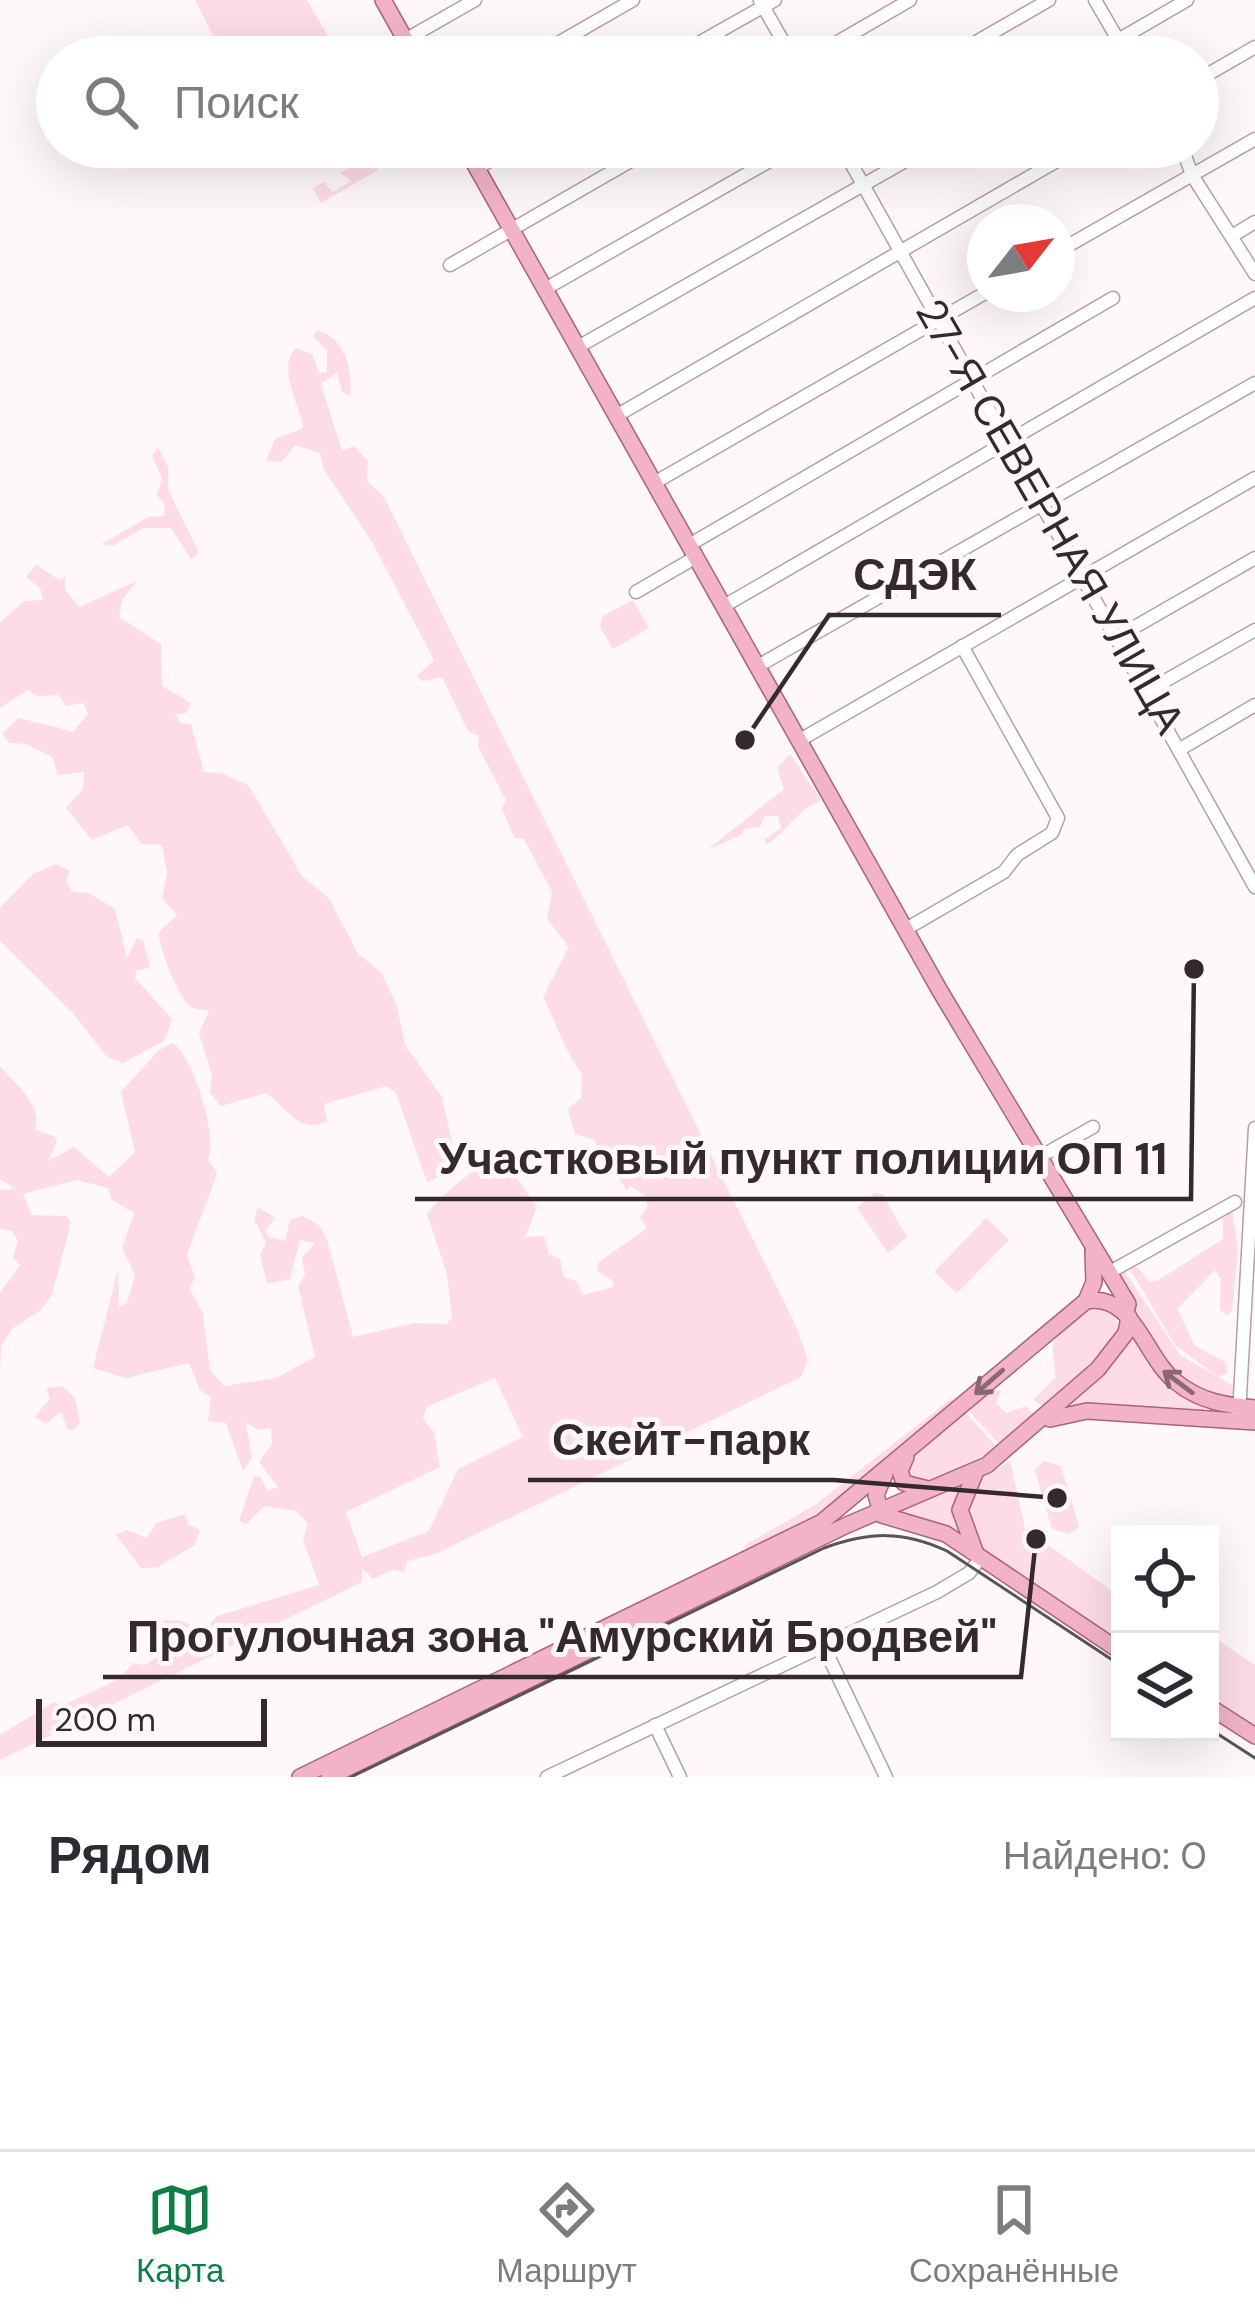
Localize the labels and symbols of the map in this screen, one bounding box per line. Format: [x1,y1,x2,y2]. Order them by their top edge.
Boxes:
north arrow [967,204,1075,312]
street label: 27-Я СЕВЕРНАЯ УЛИЦА [903,289,1198,744]
callout: СДЭК [829,534,1001,615]
text: СДЭК [853,545,977,604]
callout: Участковый пункт полиции ОП 11 [415,1118,1191,1199]
text: Участковый пункт полиции ОП 11 [439,1129,1167,1188]
one-way arrow [974,1368,1005,1395]
one-way arrow [1163,1369,1195,1396]
callout: Скейт-парк [528,1399,834,1480]
text: Скейт-парк [552,1410,810,1469]
callout: Прогулочная зона "Амурский Бродвей" [103,1596,1021,1677]
text: Прогулочная зона "Амурский Бродвей" [127,1607,997,1666]
scale bar [36,1693,267,1746]

